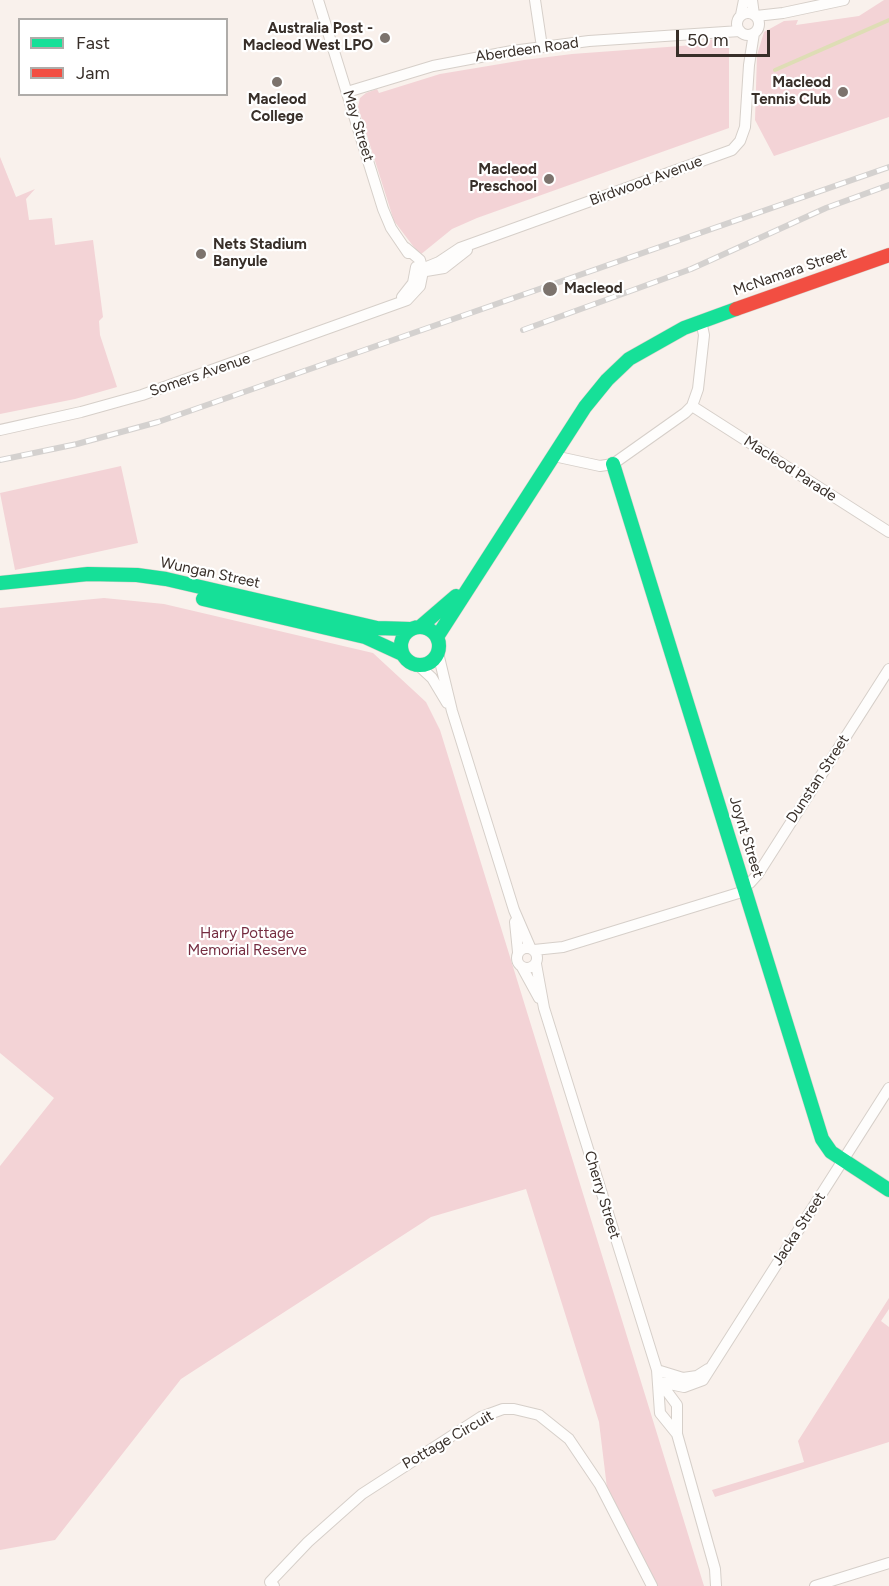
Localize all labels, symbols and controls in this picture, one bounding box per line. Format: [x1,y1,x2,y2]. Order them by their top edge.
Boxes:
legend [18,18,228,96]
scale bar [679,18,774,56]
place label: Australia Post - Macleod West LPO [243,20,373,55]
text: 50 m [687,29,729,51]
marker: Australia Post - Macleod West LPO [378,31,392,45]
text: Fast [76,32,110,54]
street label: Aberdeen Road [474,34,580,66]
text: Jam [76,62,110,84]
place label: Macleod Tennis Club [751,74,831,109]
marker: Macleod College [270,75,284,89]
marker: Macleod Tennis Club [836,85,850,99]
street label: May Street [339,88,377,164]
place label: Macleod College [248,91,306,126]
street label: Birdwood Avenue [587,152,705,210]
place label: Macleod Preschool [469,161,537,196]
marker: Macleod Preschool [542,172,556,186]
place label: Nets Stadium Banyule [213,236,307,271]
street label: McNamara Street [731,244,849,300]
marker: Nets Stadium Banyule [194,247,208,261]
marker: Macleod [541,280,559,298]
place label: Macleod [564,280,623,298]
street label: Somers Avenue [147,349,253,401]
street label: Macleod Parade [740,432,840,506]
street label: Wungan Street [158,554,262,592]
street label: Dunstan Street [783,732,853,826]
street label: Joynt Street [725,794,767,880]
park label: Harry Pottage Memorial Reserve [187,925,307,960]
street label: Cherry Street [580,1149,624,1241]
street label: Jacka Street [769,1189,829,1269]
street label: Pottage Circuit [399,1407,497,1473]

